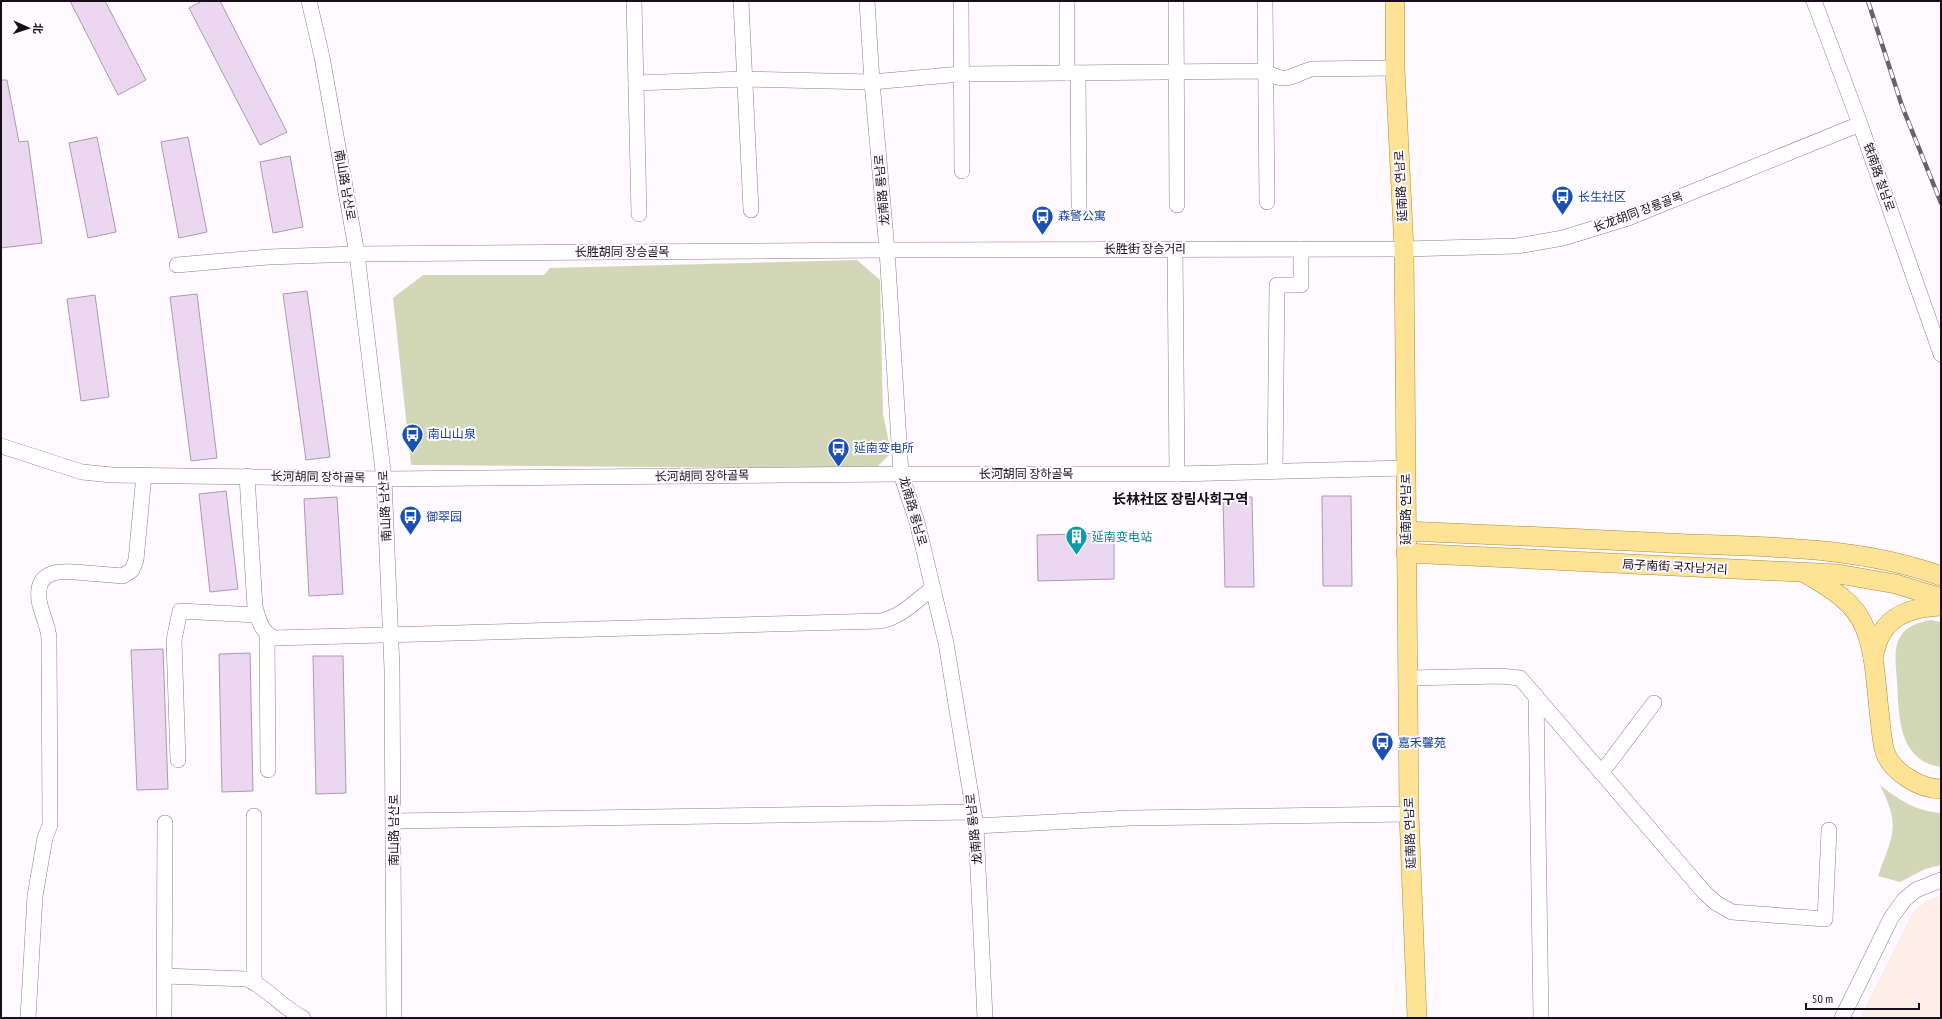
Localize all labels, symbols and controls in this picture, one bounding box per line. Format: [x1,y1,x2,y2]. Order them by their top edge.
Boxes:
north arrow [8,8,48,48]
text: 北 [31,23,45,34]
street label: 铁南路 철남로 [1861,141,1898,213]
street label: 南山路 남산로 [332,148,359,222]
street label: 延南路 연남로 [1391,150,1410,222]
street label: 龙南路 룡남로 [871,154,892,226]
bus stop icon: 长生社区 [1549,184,1575,217]
street label: 长龙胡同 장룡골목 [1591,188,1685,235]
place label: 长生社区 [1578,189,1626,204]
bus stop icon: 森警公寓 [1029,203,1055,236]
place label: 森警公寓 [1058,208,1106,223]
street label: 长胜街 장승거리 [1104,241,1186,256]
street label: 长胜胡同 장승골목 [575,244,669,259]
bus stop icon: 南山山泉 [400,421,426,454]
place label: 南山山泉 [428,426,476,441]
bus stop icon: 延南变电所 [826,435,852,468]
place label: 延南变电所 [854,440,914,455]
street label: 长河胡同 장하골목 [979,466,1073,481]
street label: 长河胡同 장하골목 [655,467,749,484]
street label: 长河胡同 장하골목 [271,468,365,485]
street label: 南山路 남산로 [375,470,394,542]
street label: 延南路 연남로 [1398,473,1413,545]
street label: 龙南路 룡남로 [896,474,931,547]
district label: 长林社区 장림사회구역 [1112,490,1248,508]
bus stop icon: 御翠园 [397,504,423,537]
place label: 御翠园 [426,509,462,524]
building icon: 延南变电站 [1063,524,1089,557]
place label: 延南变电站 [1092,529,1152,544]
street label: 局子南街 국자남거리 [1622,556,1728,577]
bus stop icon: 嘉禾馨苑 [1370,730,1396,763]
place label: 嘉禾馨苑 [1398,735,1446,750]
street label: 龙南路 룡남로 [962,793,985,865]
street label: 南山路 남산로 [386,794,401,866]
street label: 延南路 연남로 [1401,797,1418,869]
scale bar [1806,985,1919,1011]
text: 50 m [1812,991,1833,1006]

